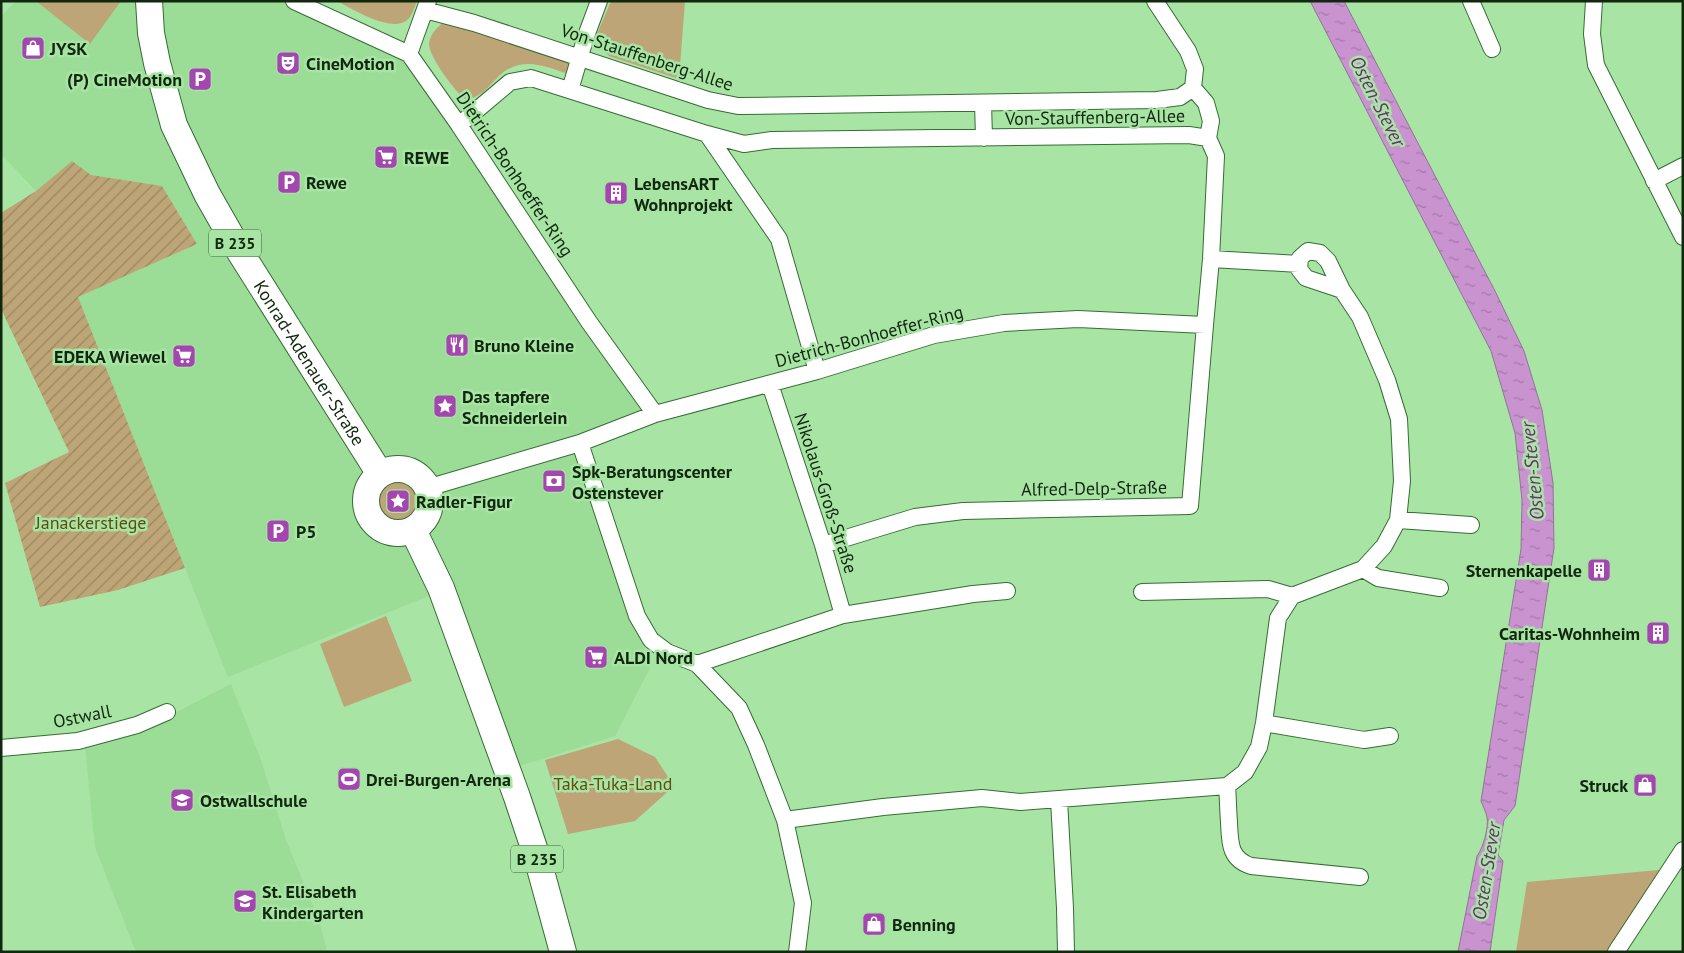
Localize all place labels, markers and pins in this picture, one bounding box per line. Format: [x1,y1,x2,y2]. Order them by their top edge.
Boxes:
shop icon: JYSK [20,35,46,61]
place label: JYSK [49,37,87,60]
theatre icon: CineMotion [275,50,301,76]
place label: CineMotion [306,52,395,75]
parking icon: (P) CineMotion [187,66,213,92]
place label: (P) CineMotion [67,68,182,91]
supermarket icon: REWE [373,144,399,170]
place label: REWE [404,146,449,169]
parking icon: Rewe [276,169,302,195]
place label: Rewe [306,171,347,194]
place label: LebensART Wohnprojekt [634,172,733,216]
building icon: LebensART Wohnprojekt [603,180,629,206]
restaurant icon: Bruno Kleine [444,332,470,358]
place label: Bruno Kleine [474,334,574,357]
supermarket icon: EDEKA Wiewel [171,343,197,369]
place label: EDEKA Wiewel [54,345,167,368]
place label: Das tapfere Schneiderlein [462,385,567,429]
place icon: Das tapfere Schneiderlein [432,393,458,419]
place label: Spk-Beratungscenter Ostenstever [572,460,733,504]
bank icon: Spk-Beratungscenter Ostenstever [541,468,567,494]
place icon: Radler-Figur [385,488,411,514]
place label: Radler-Figur [416,490,513,513]
parking icon: P5 [265,518,291,544]
place label: P5 [296,520,317,543]
building icon: Sternenkapelle [1586,557,1612,583]
place label: Sternenkapelle [1466,559,1582,582]
building icon: Caritas-Wohnheim [1645,620,1671,646]
place label: Caritas-Wohnheim [1499,622,1640,645]
supermarket icon: ALDI Nord [583,644,609,670]
place label: ALDI Nord [614,646,693,669]
sports icon: Drei-Burgen-Arena [336,766,362,792]
place label: Drei-Burgen-Arena [366,768,511,791]
shop icon: Struck [1632,772,1658,798]
place label: Struck [1580,774,1628,797]
school or university icon: Ostwallschule [169,787,195,813]
place label: Ostwallschule [200,789,307,812]
place label: St. Elisabeth Kindergarten [262,880,364,924]
school or university icon: St. Elisabeth Kindergarten [232,888,258,914]
shop icon: Benning [861,911,887,937]
place label: Benning [892,913,956,936]

